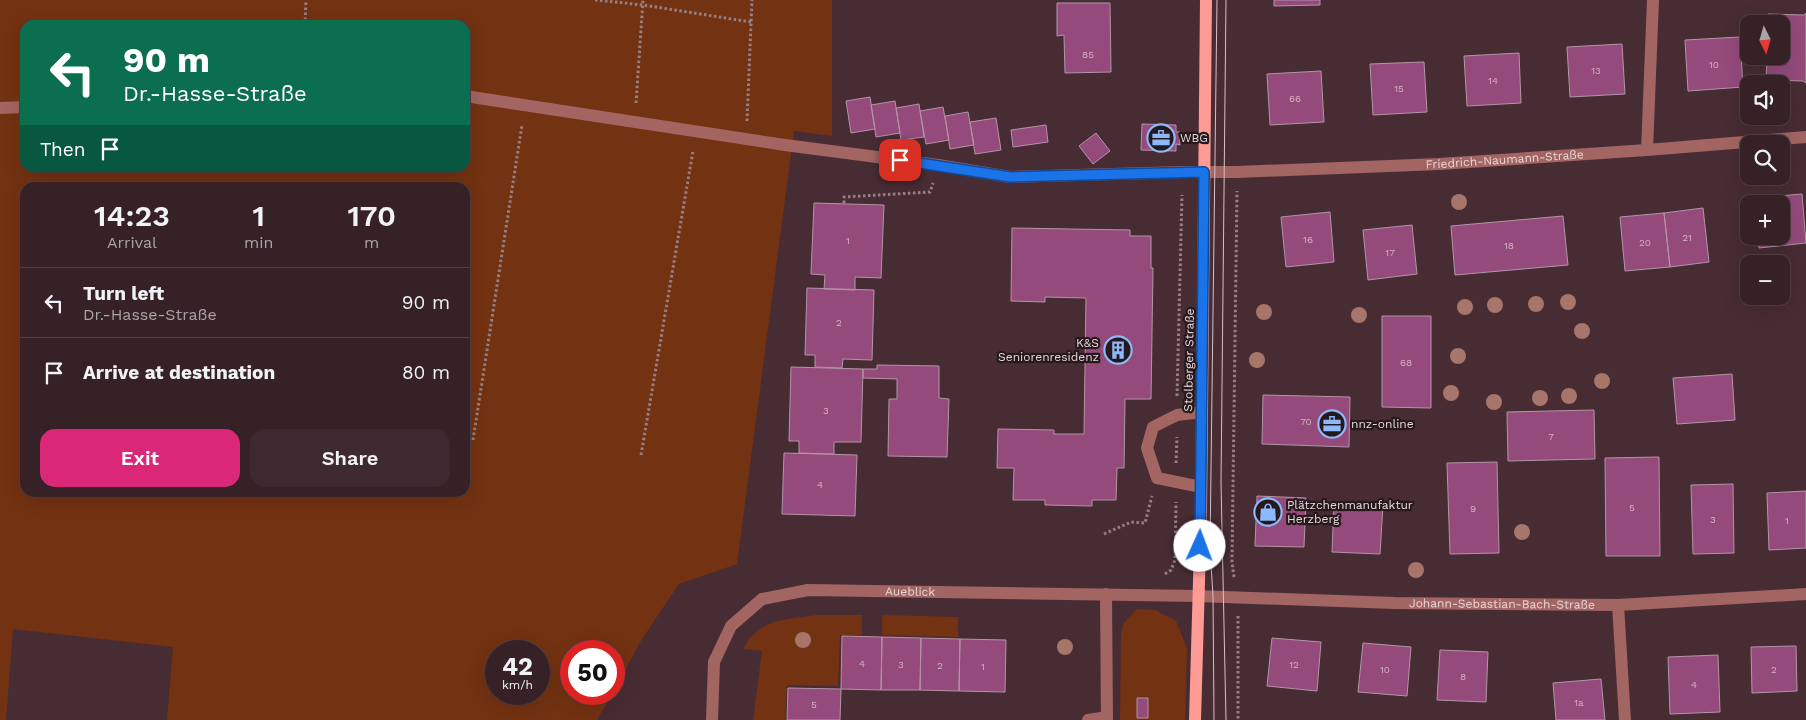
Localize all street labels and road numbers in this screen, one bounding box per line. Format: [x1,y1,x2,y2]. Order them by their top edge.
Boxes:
street label: Friedrich-Naumann-Straße [1425,147,1584,172]
street label: Stolberger Straße [1181,308,1197,412]
street label: Aueblick [885,584,936,599]
street label: Johann-Sebastian-Bach-Straße [1409,596,1595,612]

